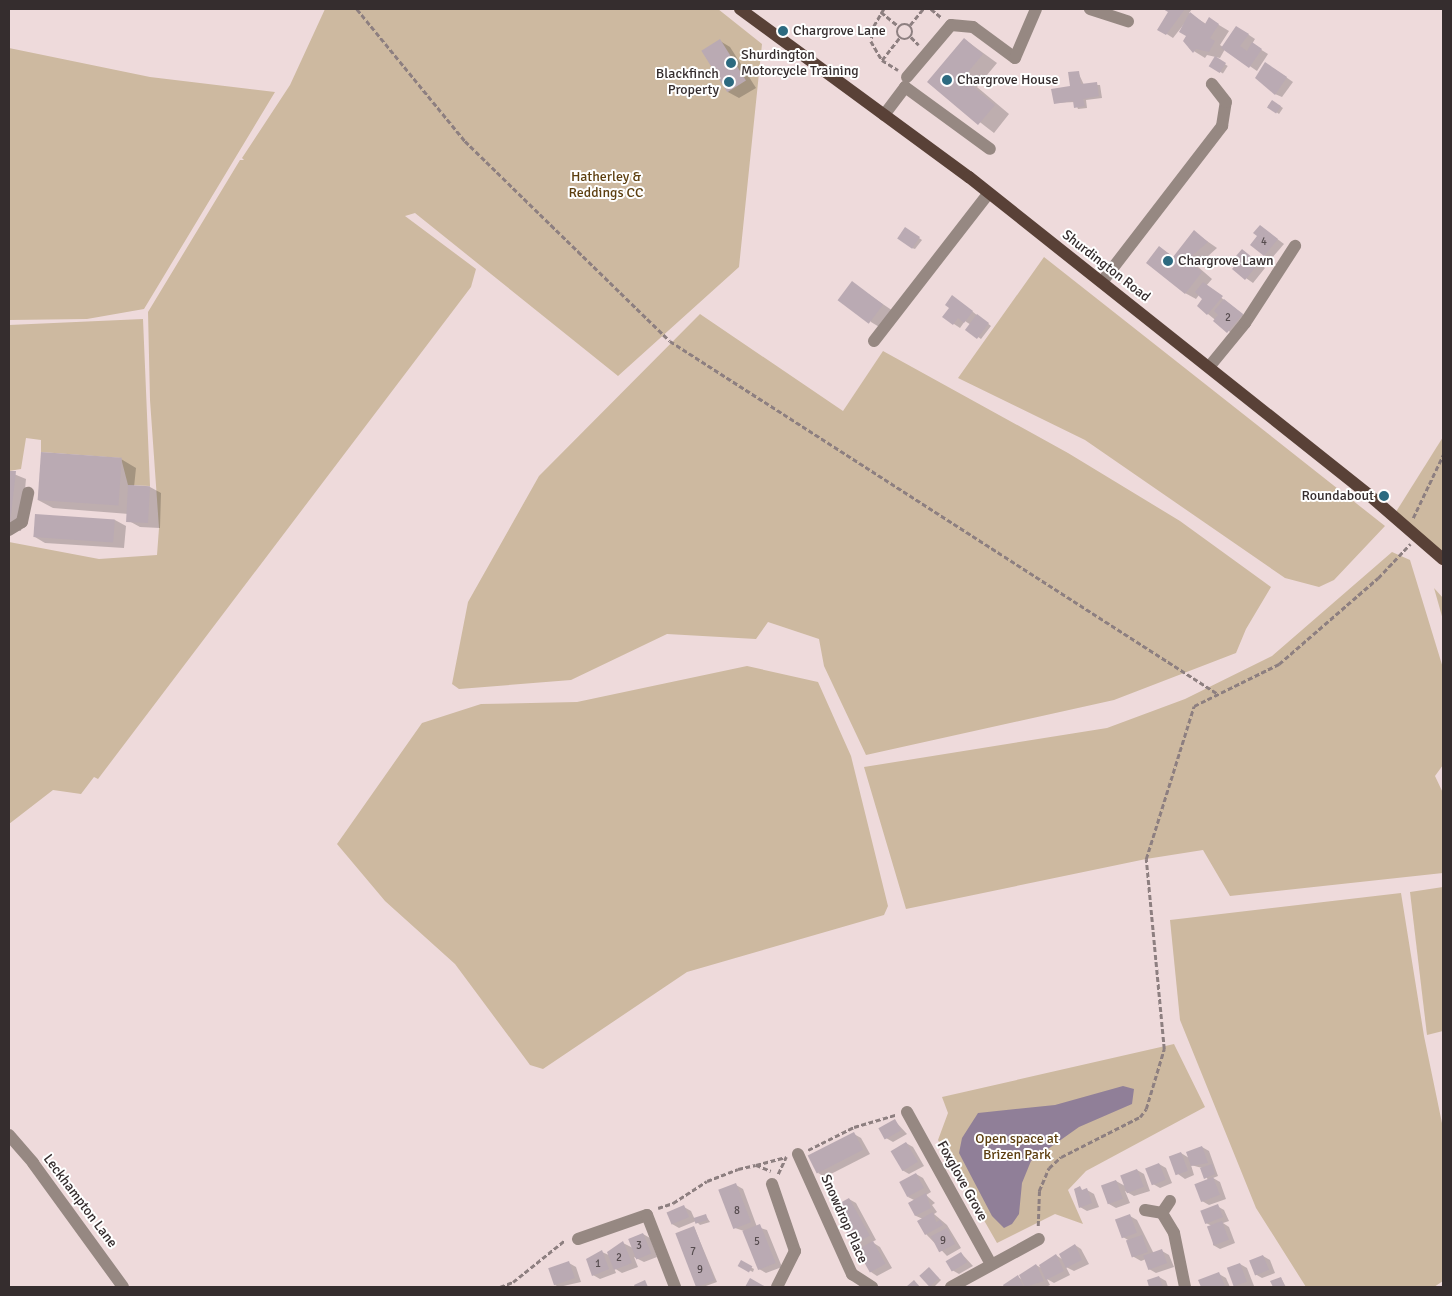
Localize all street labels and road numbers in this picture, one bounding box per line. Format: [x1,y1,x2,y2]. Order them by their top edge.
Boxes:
street label: Shurdington Road [1059,226,1153,306]
street label: Foxglove Grove [933,1138,991,1224]
street label: Leckhampton Lane [39,1151,121,1251]
street label: Snowdrop Place [817,1172,871,1266]

